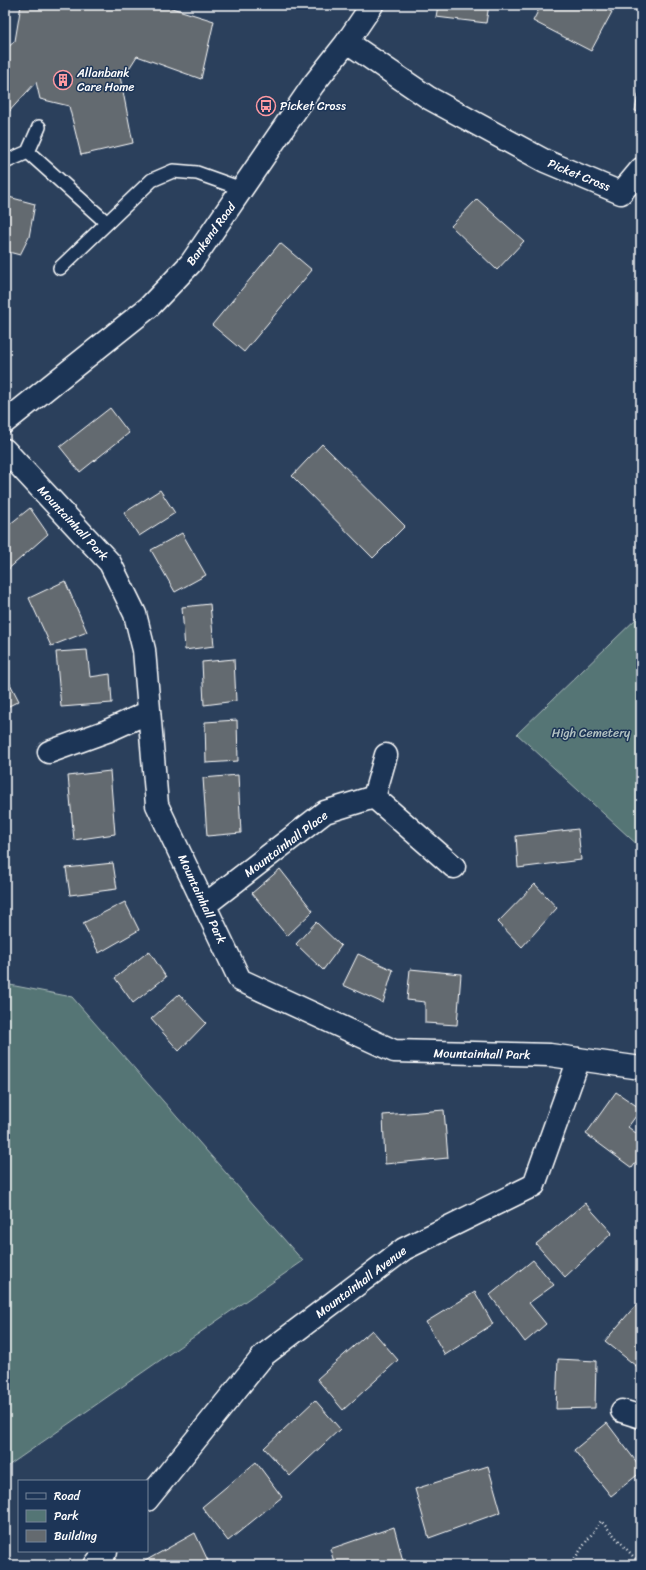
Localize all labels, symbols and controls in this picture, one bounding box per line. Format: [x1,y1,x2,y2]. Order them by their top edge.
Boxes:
place label: Allanbank Care Home [76,62,135,98]
building icon: Allanbank Care Home [52,69,74,91]
bus stop icon: Picket Cross [255,95,277,117]
place label: Picket Cross [280,95,346,117]
street label: Picket Cross [544,152,614,198]
street label: Bankend Road [180,197,242,270]
street label: Mountainhall Park [32,480,114,566]
park label: High Cemetery [552,722,631,744]
street label: Mountainhall Place [239,805,333,883]
street label: Mountainhall Park [172,851,233,948]
street label: Mountainhall Park [433,1042,531,1066]
street label: Mountainhall Avenue [310,1240,412,1324]
legend [18,1480,148,1552]
text: Road [54,1485,81,1507]
text: Park [54,1505,79,1527]
text: Building [54,1525,97,1547]

